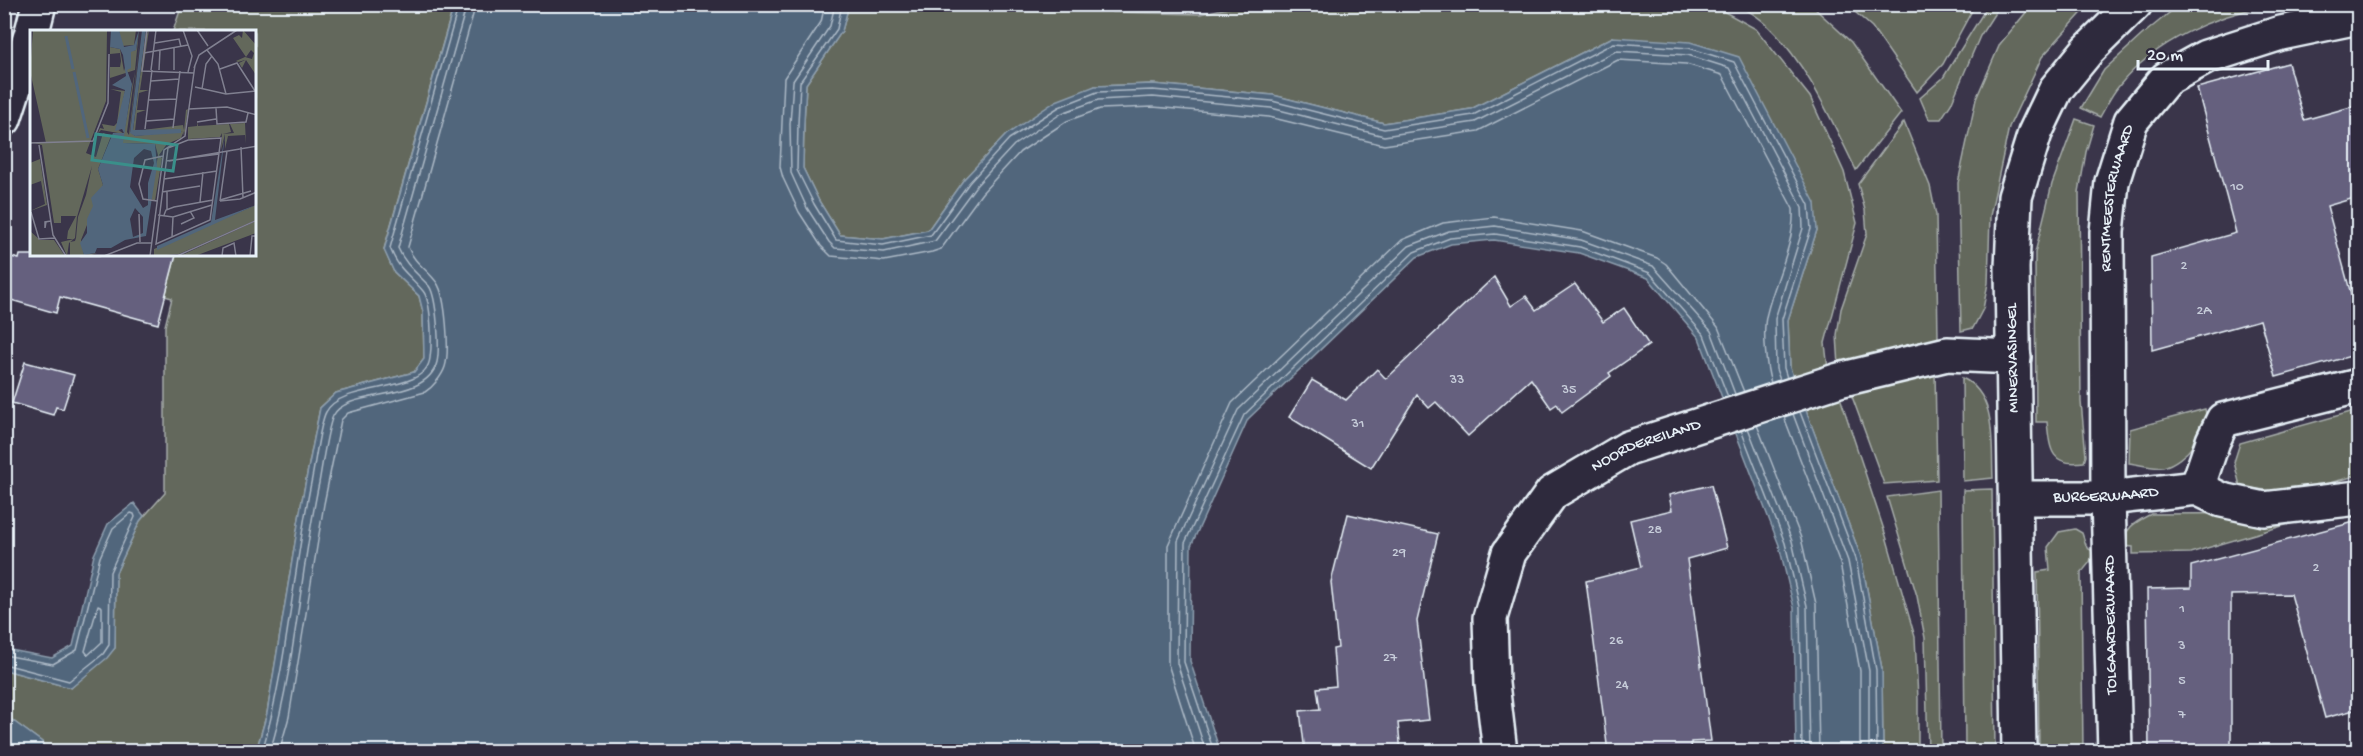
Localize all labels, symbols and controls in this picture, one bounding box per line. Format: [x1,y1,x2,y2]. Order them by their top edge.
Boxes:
inset map [30,30,256,256]
scale bar [2138,33,2268,71]
text: 20 m [2147,46,2183,67]
street label: RENTMEESTERWAARD [2097,122,2139,272]
house number: 10 [2229,179,2244,196]
house number: 2 [2181,258,2188,275]
street label: MINERVASINGEL [2004,302,2024,413]
house number: 2A [2196,303,2212,320]
house number: 33 [1449,372,1464,389]
house number: 35 [1561,382,1576,399]
street label: NOORDEREILAND [1588,415,1704,477]
house number: 31 [1351,416,1364,433]
street label: BURGERWAARD [2052,483,2160,508]
house number: 28 [1648,522,1663,539]
house number: 29 [1392,545,1406,562]
street label: TOLGAARDERWAARD [2101,555,2123,696]
house number: 2 [2313,560,2320,577]
house number: 1 [2178,601,2185,618]
house number: 26 [1609,633,1624,650]
house number: 3 [2177,638,2186,655]
house number: 27 [1383,650,1398,667]
house number: 5 [2178,673,2186,690]
house number: 24 [1615,677,1629,694]
house number: 7 [2177,707,2186,724]

